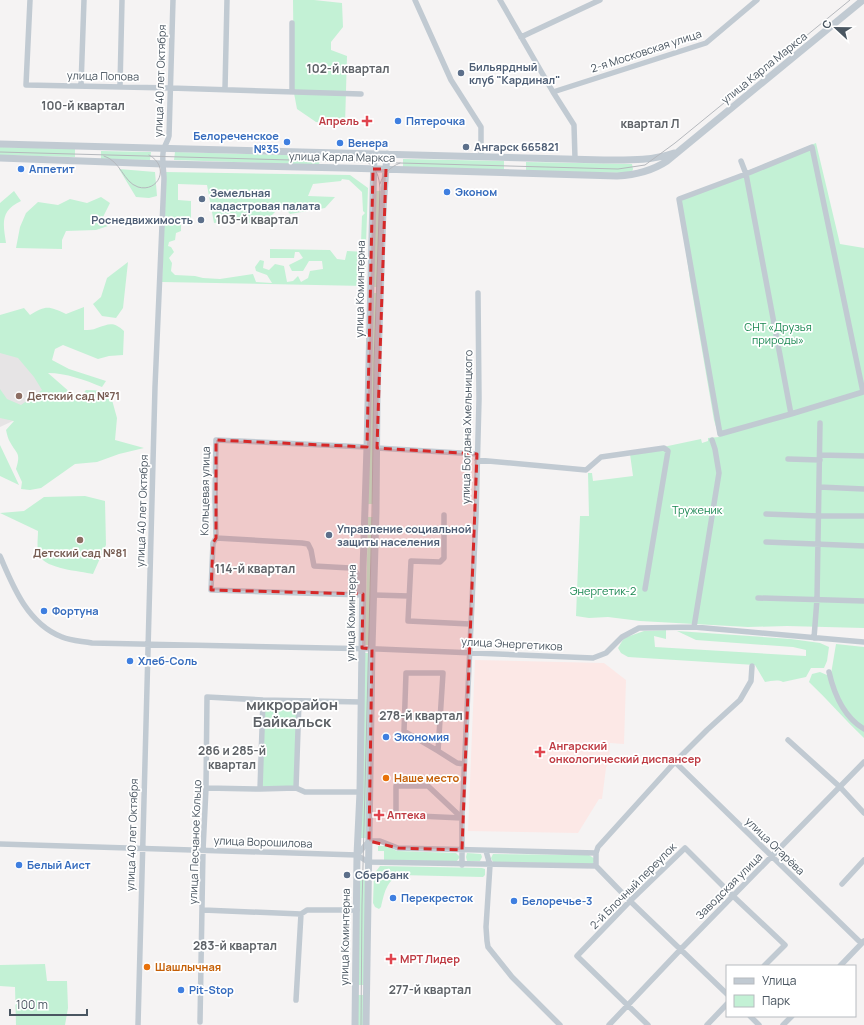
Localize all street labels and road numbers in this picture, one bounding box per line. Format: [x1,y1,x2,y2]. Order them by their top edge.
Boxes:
street label: улица 40 лет Октября [150,24,169,138]
street label: 2-я Московская улица [588,26,703,76]
street label: улица Карла Маркса [718,28,810,107]
street label: улица Попова [67,67,139,84]
street label: улица Карла Маркса [289,148,395,165]
street label: улица Коминтерна [351,240,368,338]
street label: улица Богдана Хмельницкого [458,349,475,504]
street label: Кольцевая улица [196,446,213,536]
street label: улица 40 лет Октября [132,454,151,568]
street label: улица Коминтерна [342,564,359,662]
street label: улица Энергетиков [461,633,563,654]
street label: улица 40 лет Октября [122,778,141,892]
street label: улица Песчаное Кольцо [185,779,204,905]
street label: улица Огарёва [742,813,808,878]
street label: улица Ворошилова [213,832,313,851]
street label: 2-й Блочный переулок [586,839,680,932]
street label: Заводская улица [692,849,765,922]
street label: улица Коминтерна [336,888,353,986]

